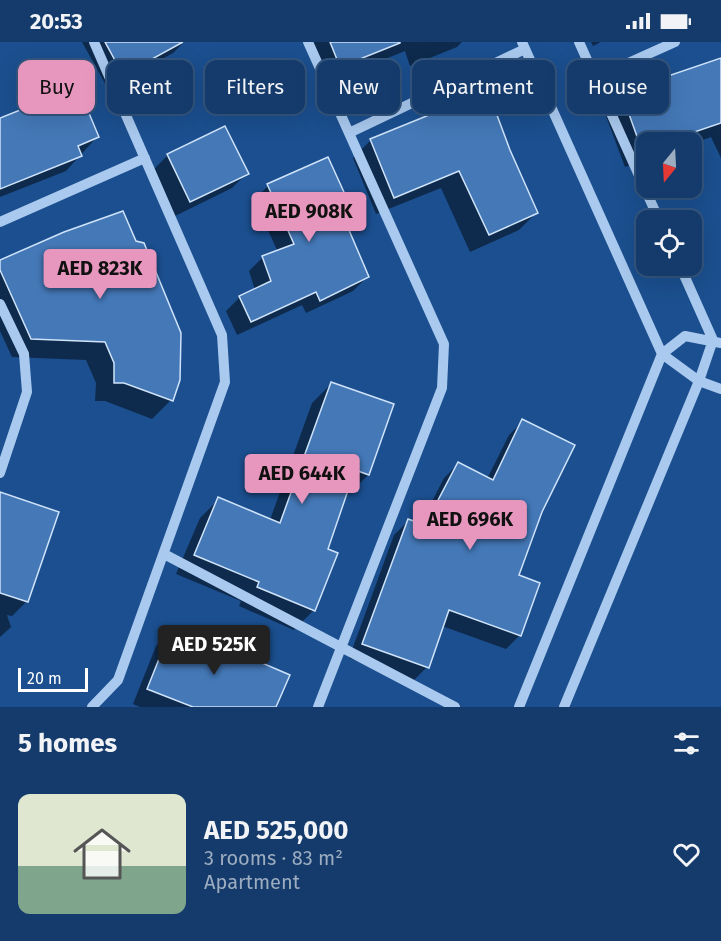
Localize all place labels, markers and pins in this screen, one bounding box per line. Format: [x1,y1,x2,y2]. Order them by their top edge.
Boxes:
pin: AED 908K [247,192,371,243]
pin: AED 823K [38,249,162,300]
pin: AED 644K [240,454,364,505]
pin: AED 696K [408,500,532,551]
pin: AED 525K [152,625,276,676]

